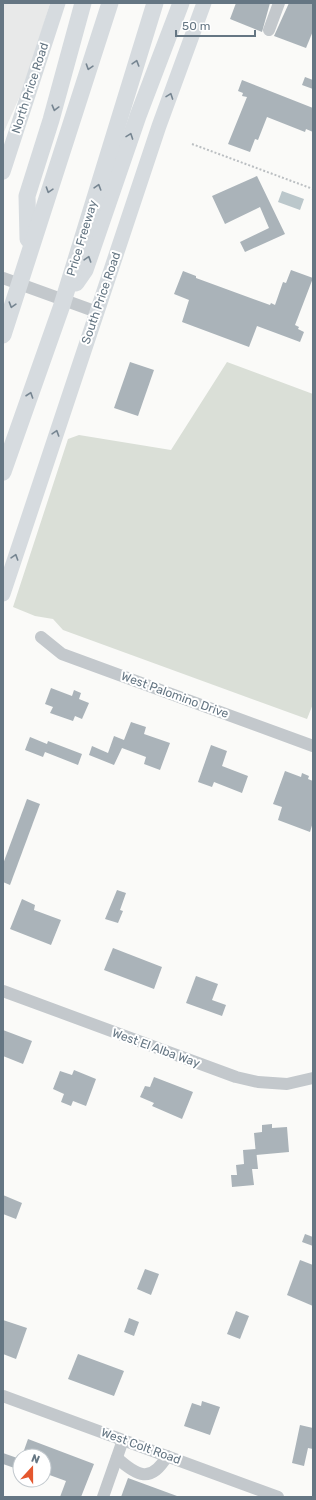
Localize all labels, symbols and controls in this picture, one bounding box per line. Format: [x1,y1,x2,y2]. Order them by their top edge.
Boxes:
scale bar [176,12,255,38]
text: 50 m [182,19,210,33]
street label: North Price Road [9,41,51,135]
one-way arrow [131,60,140,67]
one-way arrow [85,63,94,70]
one-way arrow [165,92,173,99]
one-way arrow [51,105,59,111]
one-way arrow [126,133,134,140]
one-way arrow [93,184,102,191]
one-way arrow [45,187,53,194]
street label: Price Freeway [64,198,100,278]
street label: South Price Road [79,250,123,346]
one-way arrow [83,256,92,263]
one-way arrow [8,301,17,308]
one-way arrow [25,392,34,399]
one-way arrow [51,430,59,437]
one-way arrow [10,554,19,561]
street label: West Palomino Drive [119,669,231,721]
street label: West El Alba Way [110,1026,202,1071]
street label: West Colt Road [99,1425,183,1467]
north arrow [12,1448,52,1488]
text: N [29,1452,42,1467]

